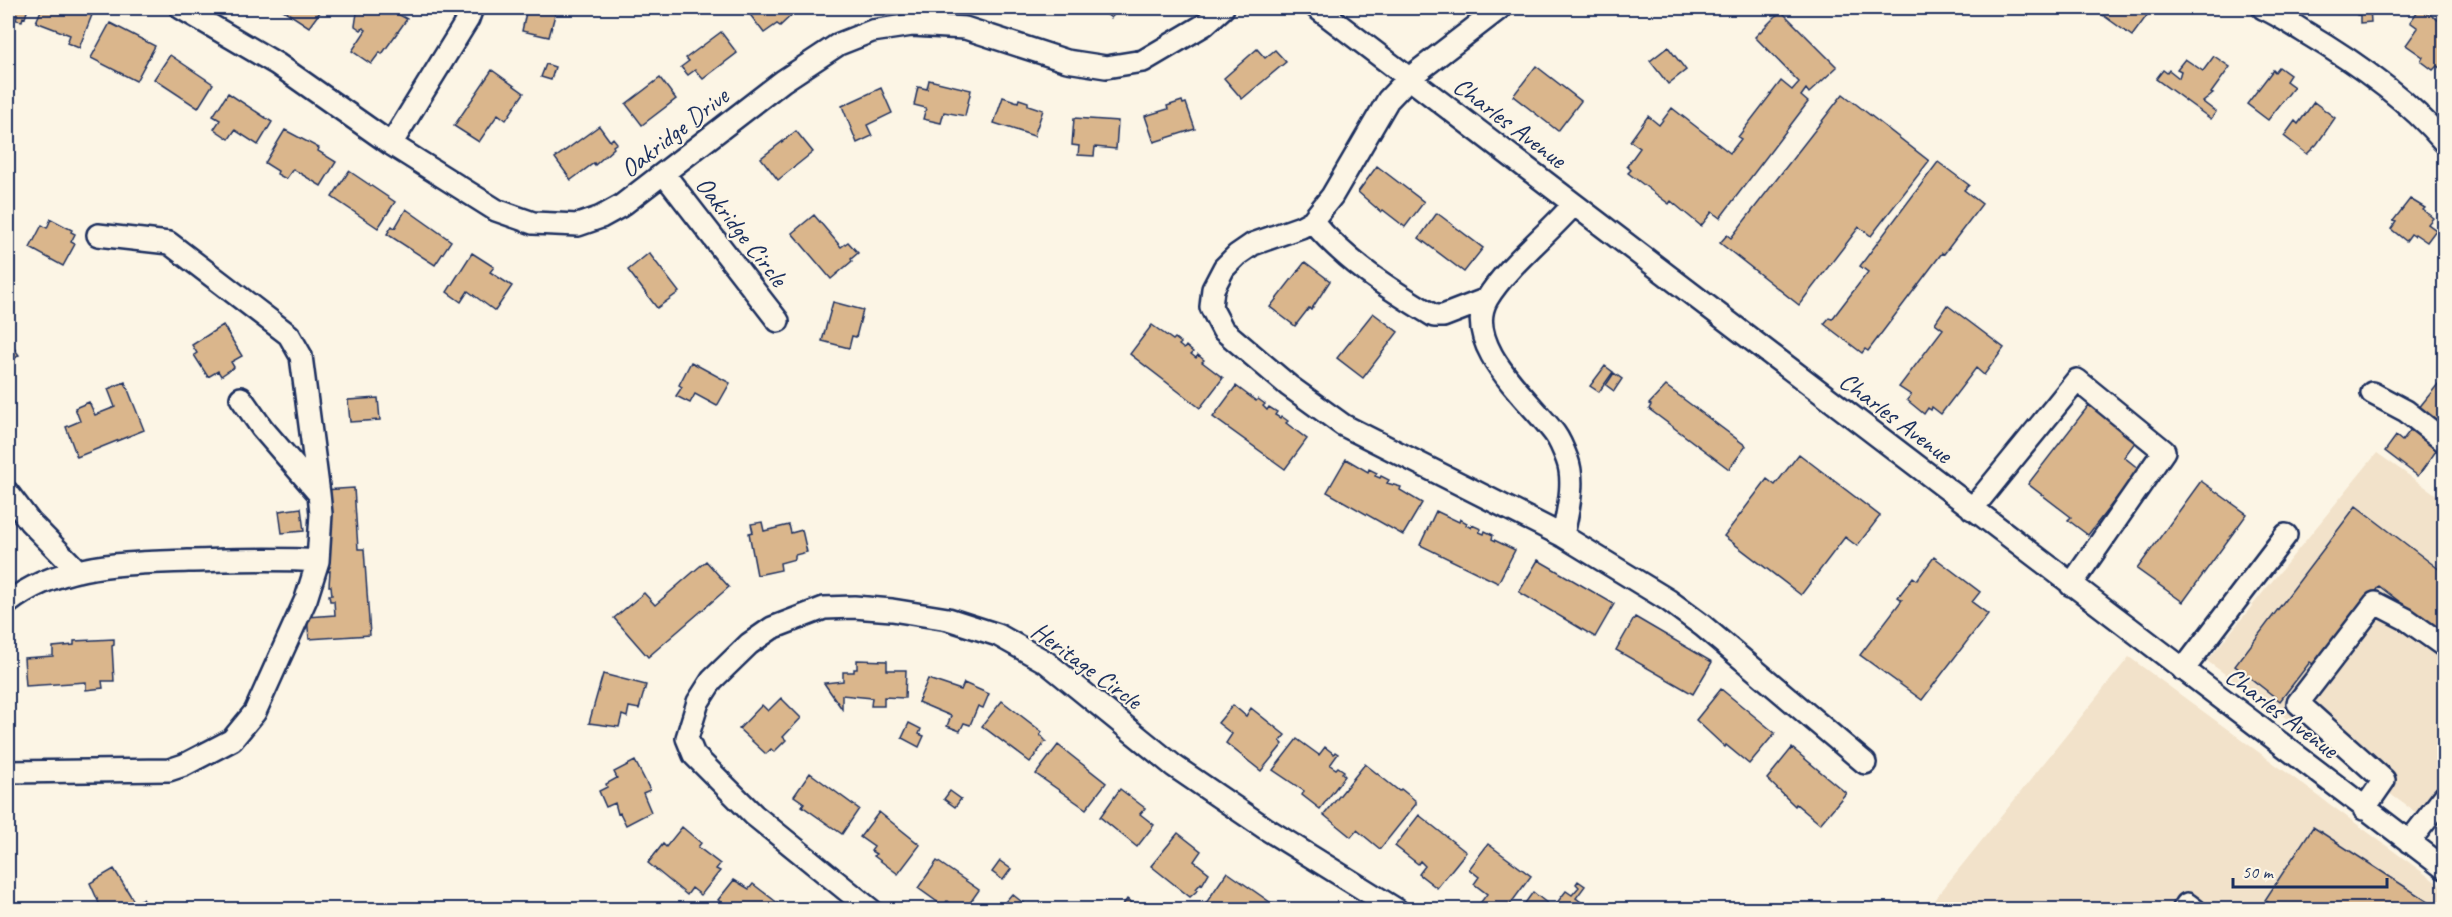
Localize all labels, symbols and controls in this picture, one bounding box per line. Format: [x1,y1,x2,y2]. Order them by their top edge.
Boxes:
street label: Charles Avenue [1447,69,1574,177]
street label: Oakridge Drive [614,79,736,185]
street label: Oakridge Circle [688,169,796,294]
street label: Charles Avenue [1833,364,1960,472]
street label: Heritage Circle [1025,614,1150,718]
street label: Charles Avenue [2219,659,2346,767]
scale bar [2233,851,2388,889]
text: 50 m [2242,861,2275,883]

